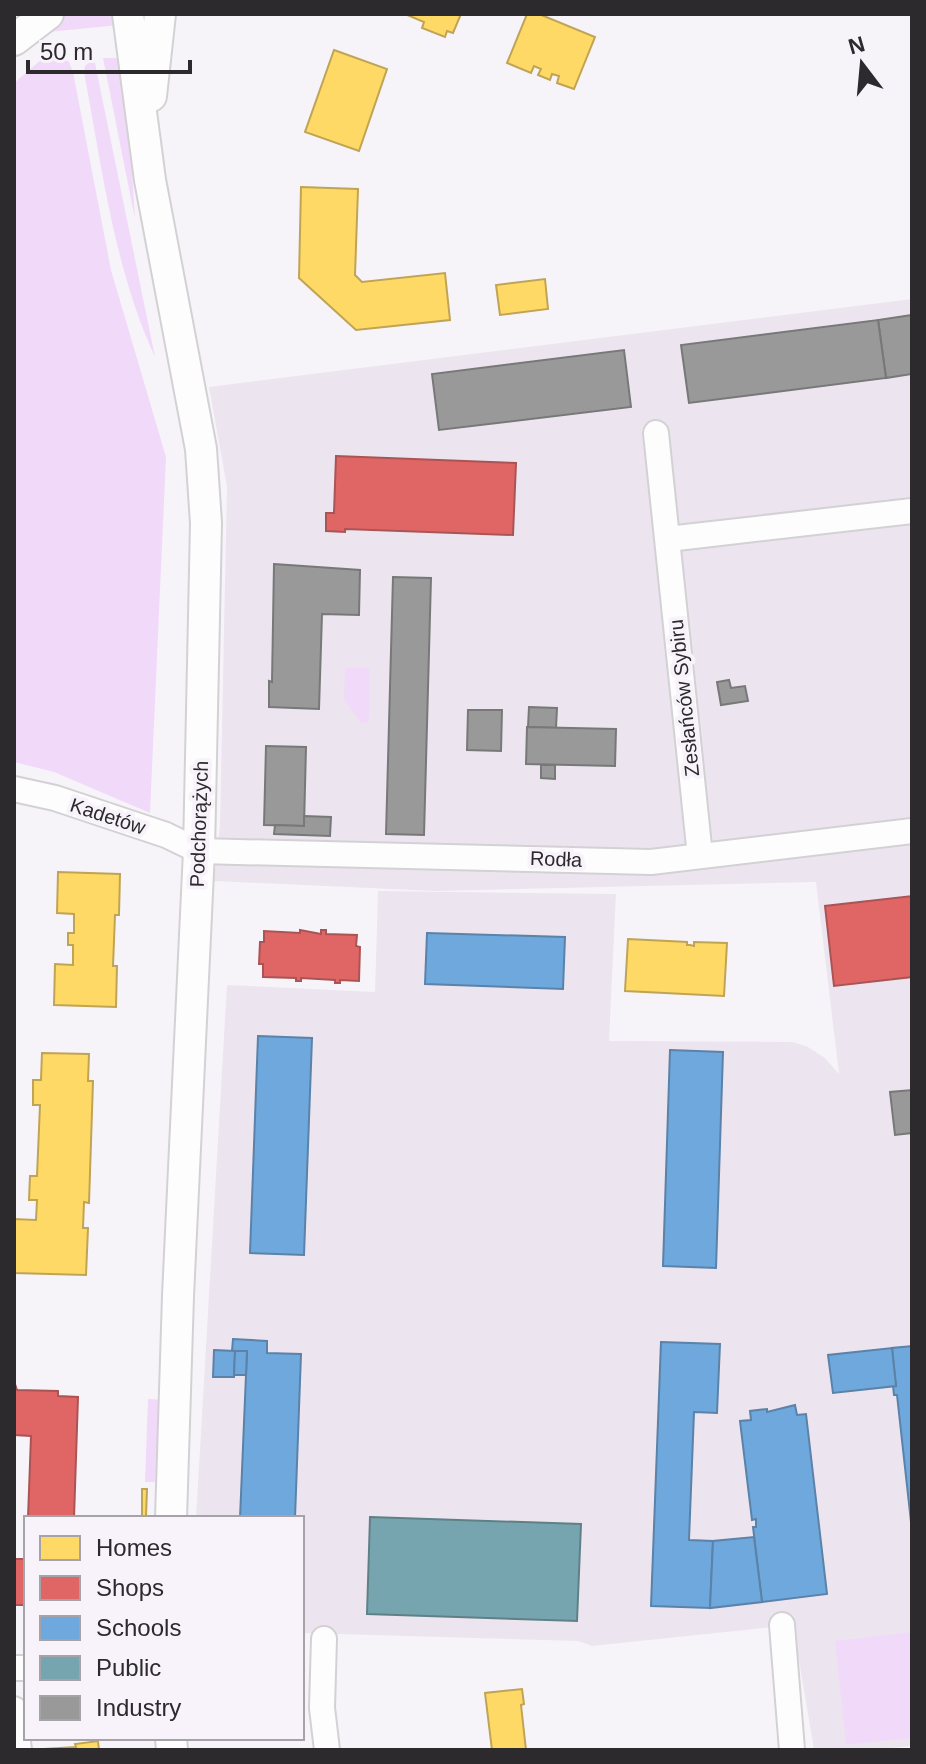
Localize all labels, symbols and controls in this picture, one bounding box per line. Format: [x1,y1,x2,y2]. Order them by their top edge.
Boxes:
scale bar [28,24,190,74]
north arrow [822,24,902,104]
text: N [846,31,868,59]
text: 50 m [40,38,93,65]
street label: Zesłańców Sybiru [665,618,703,778]
street label: Podchorążych [186,760,212,888]
street label: Kadetów [68,794,149,839]
street label: Rodła [529,847,583,871]
legend [24,1516,304,1740]
text: Homes [96,1534,172,1561]
text: Shops [96,1574,164,1601]
text: Schools [96,1614,181,1641]
text: Public [96,1654,161,1681]
text: Industry [96,1694,181,1721]

